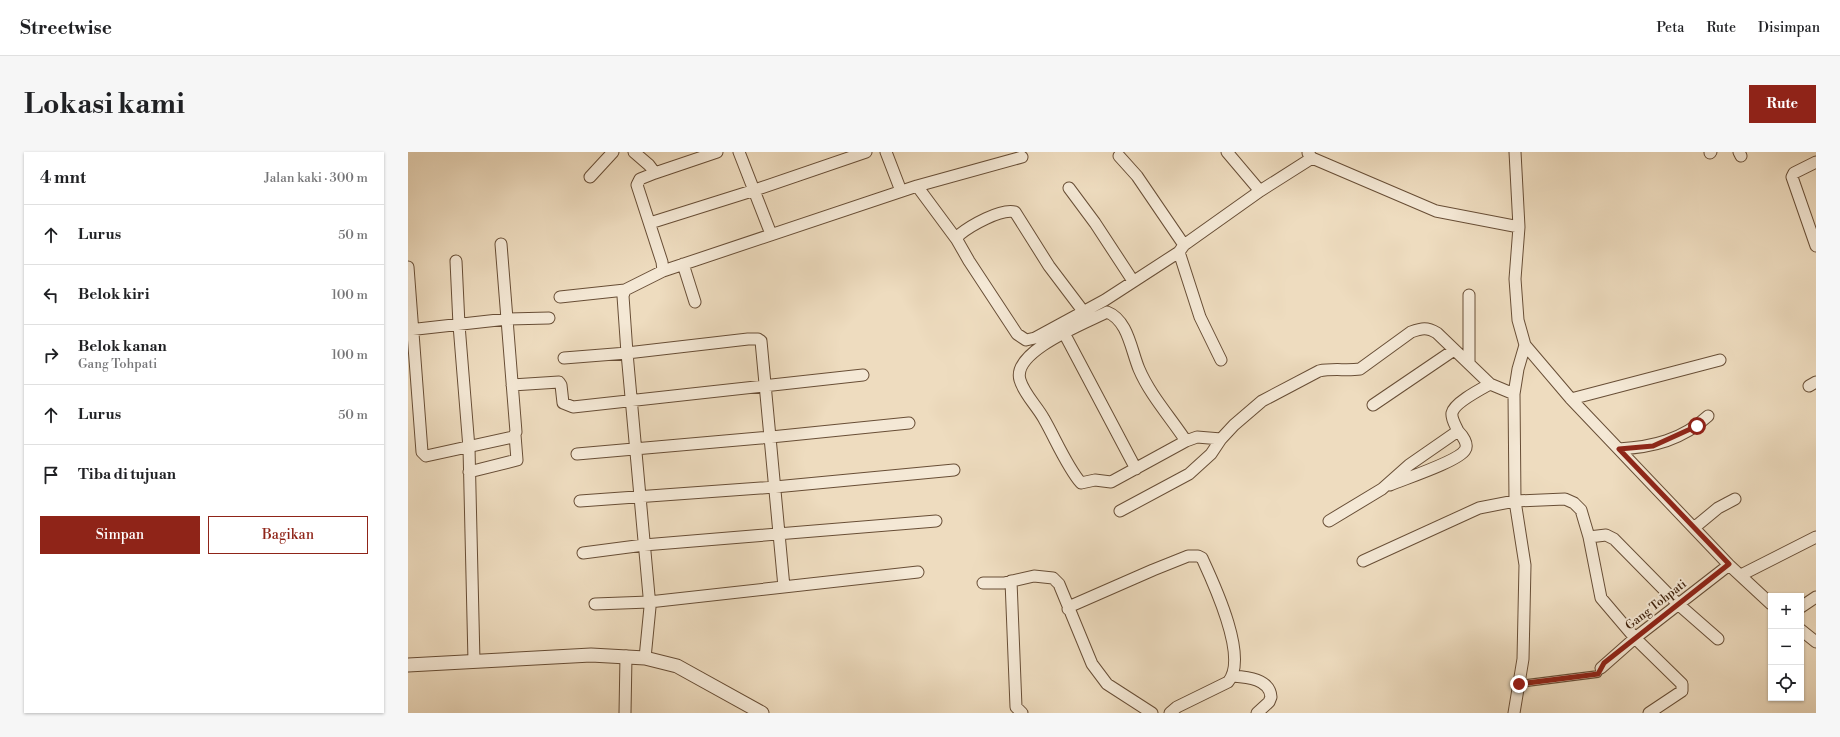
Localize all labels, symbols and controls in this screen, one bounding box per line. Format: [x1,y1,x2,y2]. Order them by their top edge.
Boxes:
text: Streetwise [20,16,112,40]
text: Peta [1656,19,1684,37]
text: Rute [1706,19,1736,37]
text: Disimpan [1758,19,1820,37]
button: Rute [1749,85,1816,123]
text: Lokasi kami [24,87,185,122]
text: 4 mnt [40,167,86,189]
text: Jalan kaki · 300 m [264,170,368,186]
icon: ahead [40,224,62,246]
text: Lurus [78,225,121,244]
text: 50 m [338,227,368,243]
icon: left [40,284,62,306]
text: Belok kiri [78,285,149,304]
text: 100 m [332,287,368,303]
text: Belok kanan [78,337,167,356]
icon: right [40,344,62,366]
text: 100 m [332,347,368,363]
text: Gang Tohpati [78,356,157,372]
icon: ahead [40,404,62,426]
text: Lurus [78,405,121,424]
text: 50 m [338,407,368,423]
route start [1688,417,1706,435]
icon: arrive [40,464,62,486]
text: Tiba di tujuan [78,465,176,484]
button: Simpan [40,516,200,554]
button: Bagikan [208,516,368,554]
street label: Gang Tohpati [1623,577,1689,633]
map controls [1768,593,1804,701]
button: + [1768,593,1804,629]
button: − [1768,629,1804,665]
button: locate [1768,665,1804,701]
route end [1510,675,1528,693]

